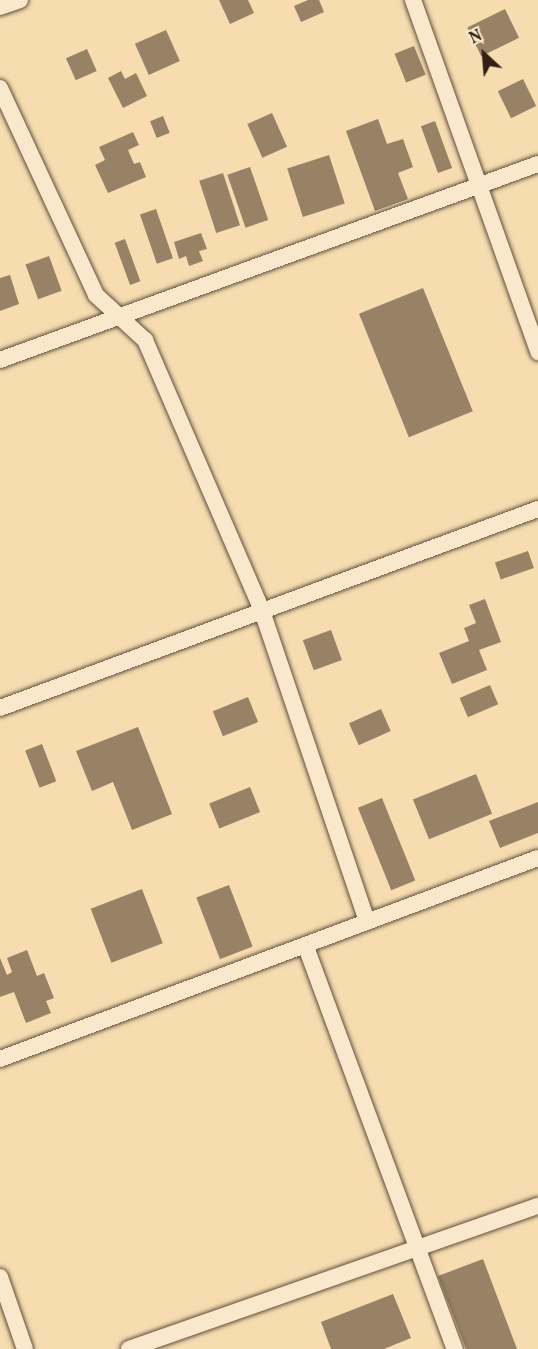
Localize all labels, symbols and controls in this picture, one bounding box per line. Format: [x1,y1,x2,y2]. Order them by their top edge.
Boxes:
north arrow [454,24,514,84]
text: N [466,25,486,50]

